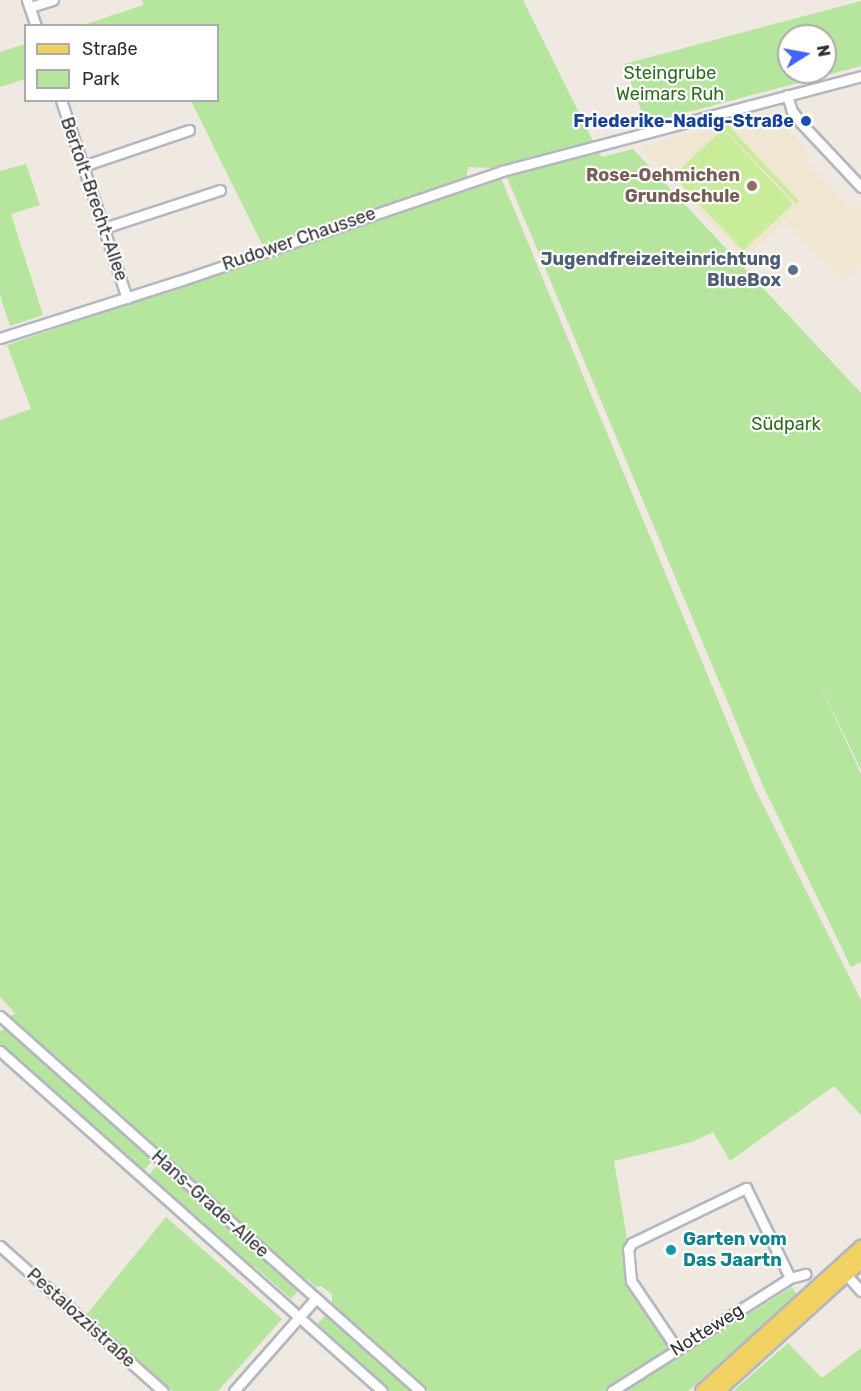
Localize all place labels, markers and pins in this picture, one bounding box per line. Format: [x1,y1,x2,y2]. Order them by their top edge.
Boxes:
place label: Friederike-Nadig-Straße [573,110,794,132]
marker: Friederike-Nadig-Straße [799,114,813,128]
place label: Rose-Oehmichen Grundschule [586,165,740,207]
marker: Rose-Oehmichen Grundschule [745,179,759,193]
place label: Jugendfreizeiteinrichtung BlueBox [540,249,781,292]
marker: Jugendfreizeiteinrichtung BlueBox [786,263,800,277]
place label: Garten vom Das Jaartn [683,1229,787,1272]
marker: Garten vom Das Jaartn [664,1243,678,1257]

